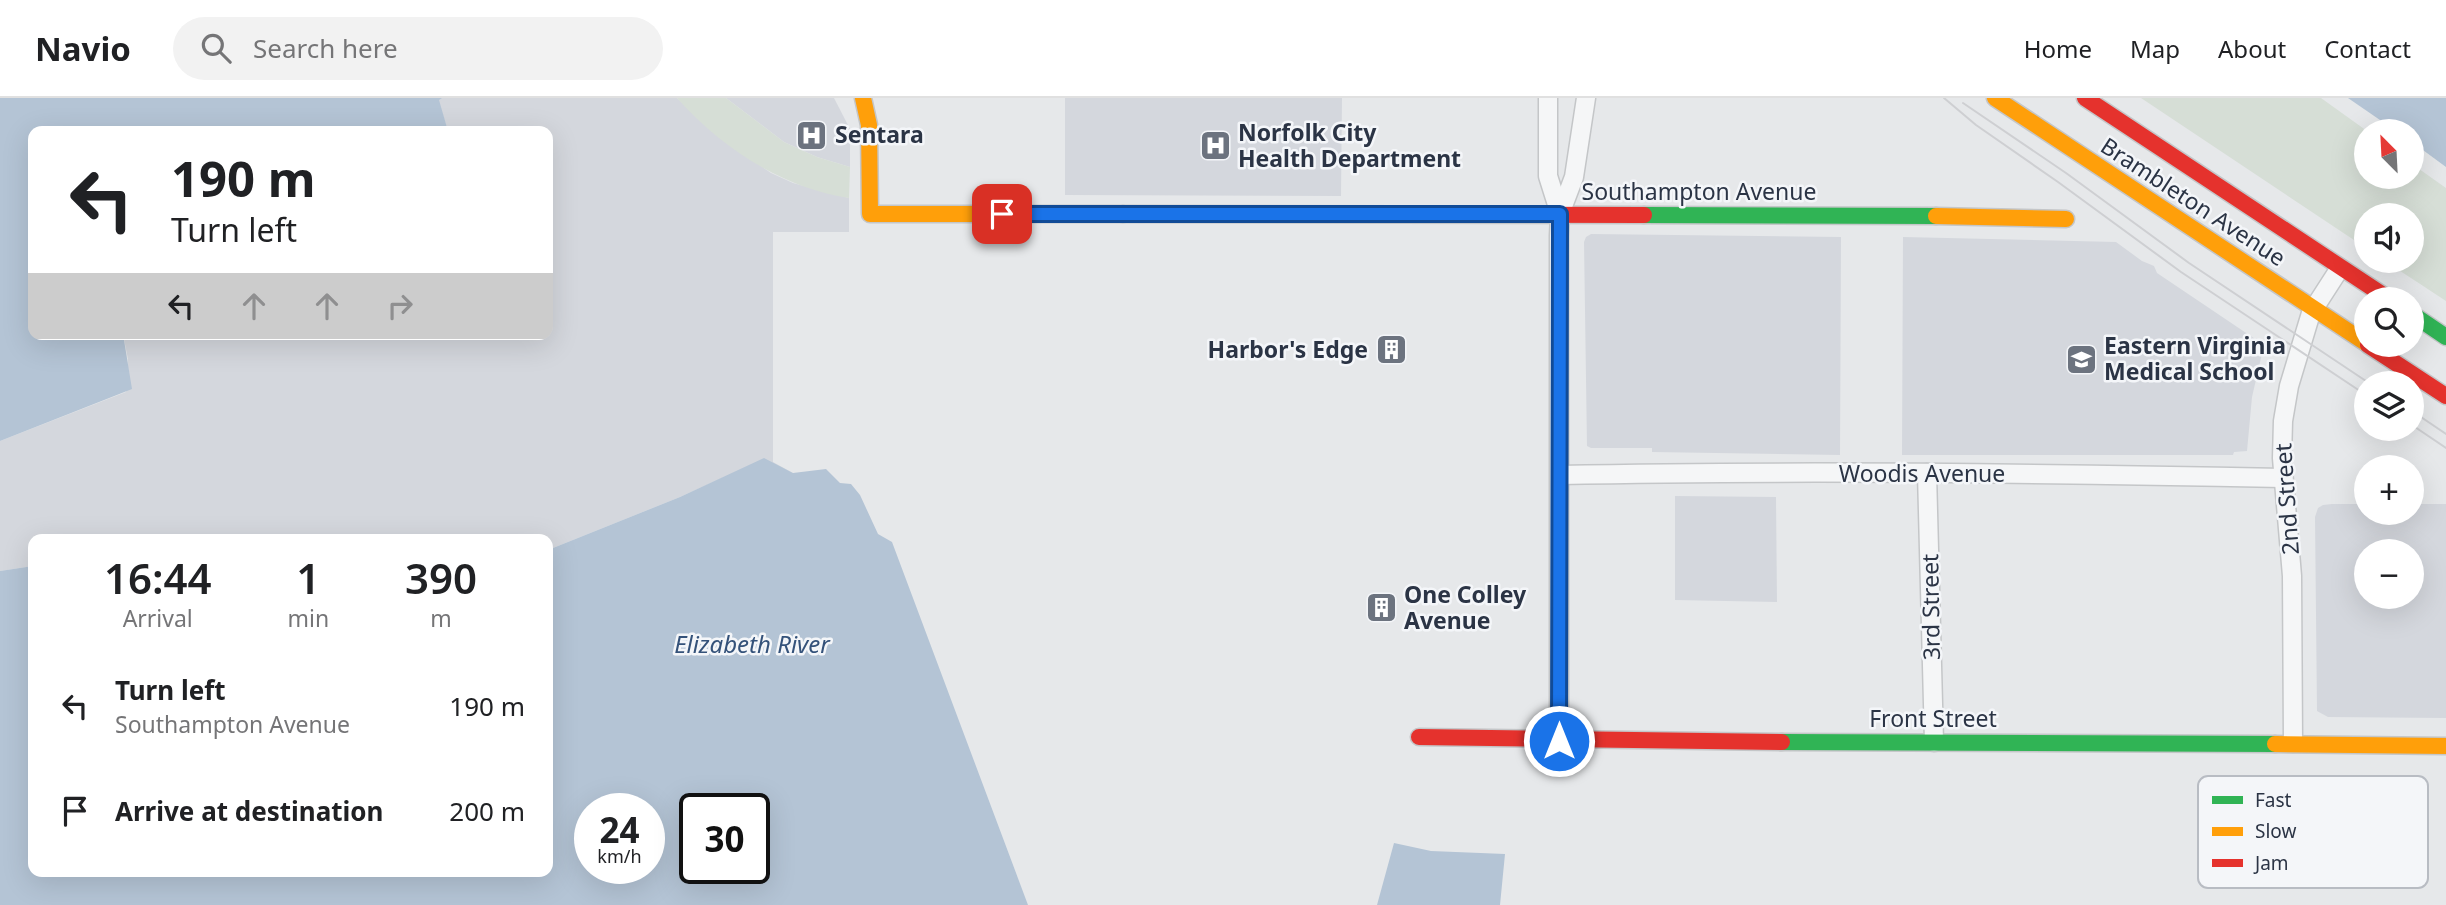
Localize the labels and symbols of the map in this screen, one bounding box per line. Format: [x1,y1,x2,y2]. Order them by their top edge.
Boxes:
place label: Norfolk City Health Department [1238,116,1461,174]
hospital icon: Sentara [795,118,829,152]
place label: Sentara [835,118,924,150]
north arrow [2354,119,2424,189]
hospital icon: Norfolk City Health Department [1198,129,1232,163]
street label: Brambleton Avenue [2095,129,2292,273]
street label: Southampton Avenue [1582,175,1817,207]
pin [972,184,1032,244]
place label: Eastern Virginia Medical School [2104,329,2286,387]
place label: Harbor's Edge [1208,333,1368,365]
building icon: Harbor's Edge [1374,333,1408,367]
school or university icon: Eastern Virginia Medical School [2064,342,2098,376]
street label: 2nd Street [2266,442,2306,556]
street label: Woodis Avenue [1839,457,2005,489]
street label: 3rd Street [1913,553,1947,661]
place label: One Colley Avenue [1404,578,1527,636]
building icon: One Colley Avenue [1364,591,1398,625]
water label: Elizabeth River [674,627,831,660]
street label: Front Street [1869,702,1997,734]
position arrow [1522,704,1596,778]
legend [2198,776,2428,888]
text: Fast [2255,787,2292,813]
speed limit sign: 30 [679,793,770,884]
text: Slow [2255,818,2296,844]
text: Jam [2253,850,2289,876]

